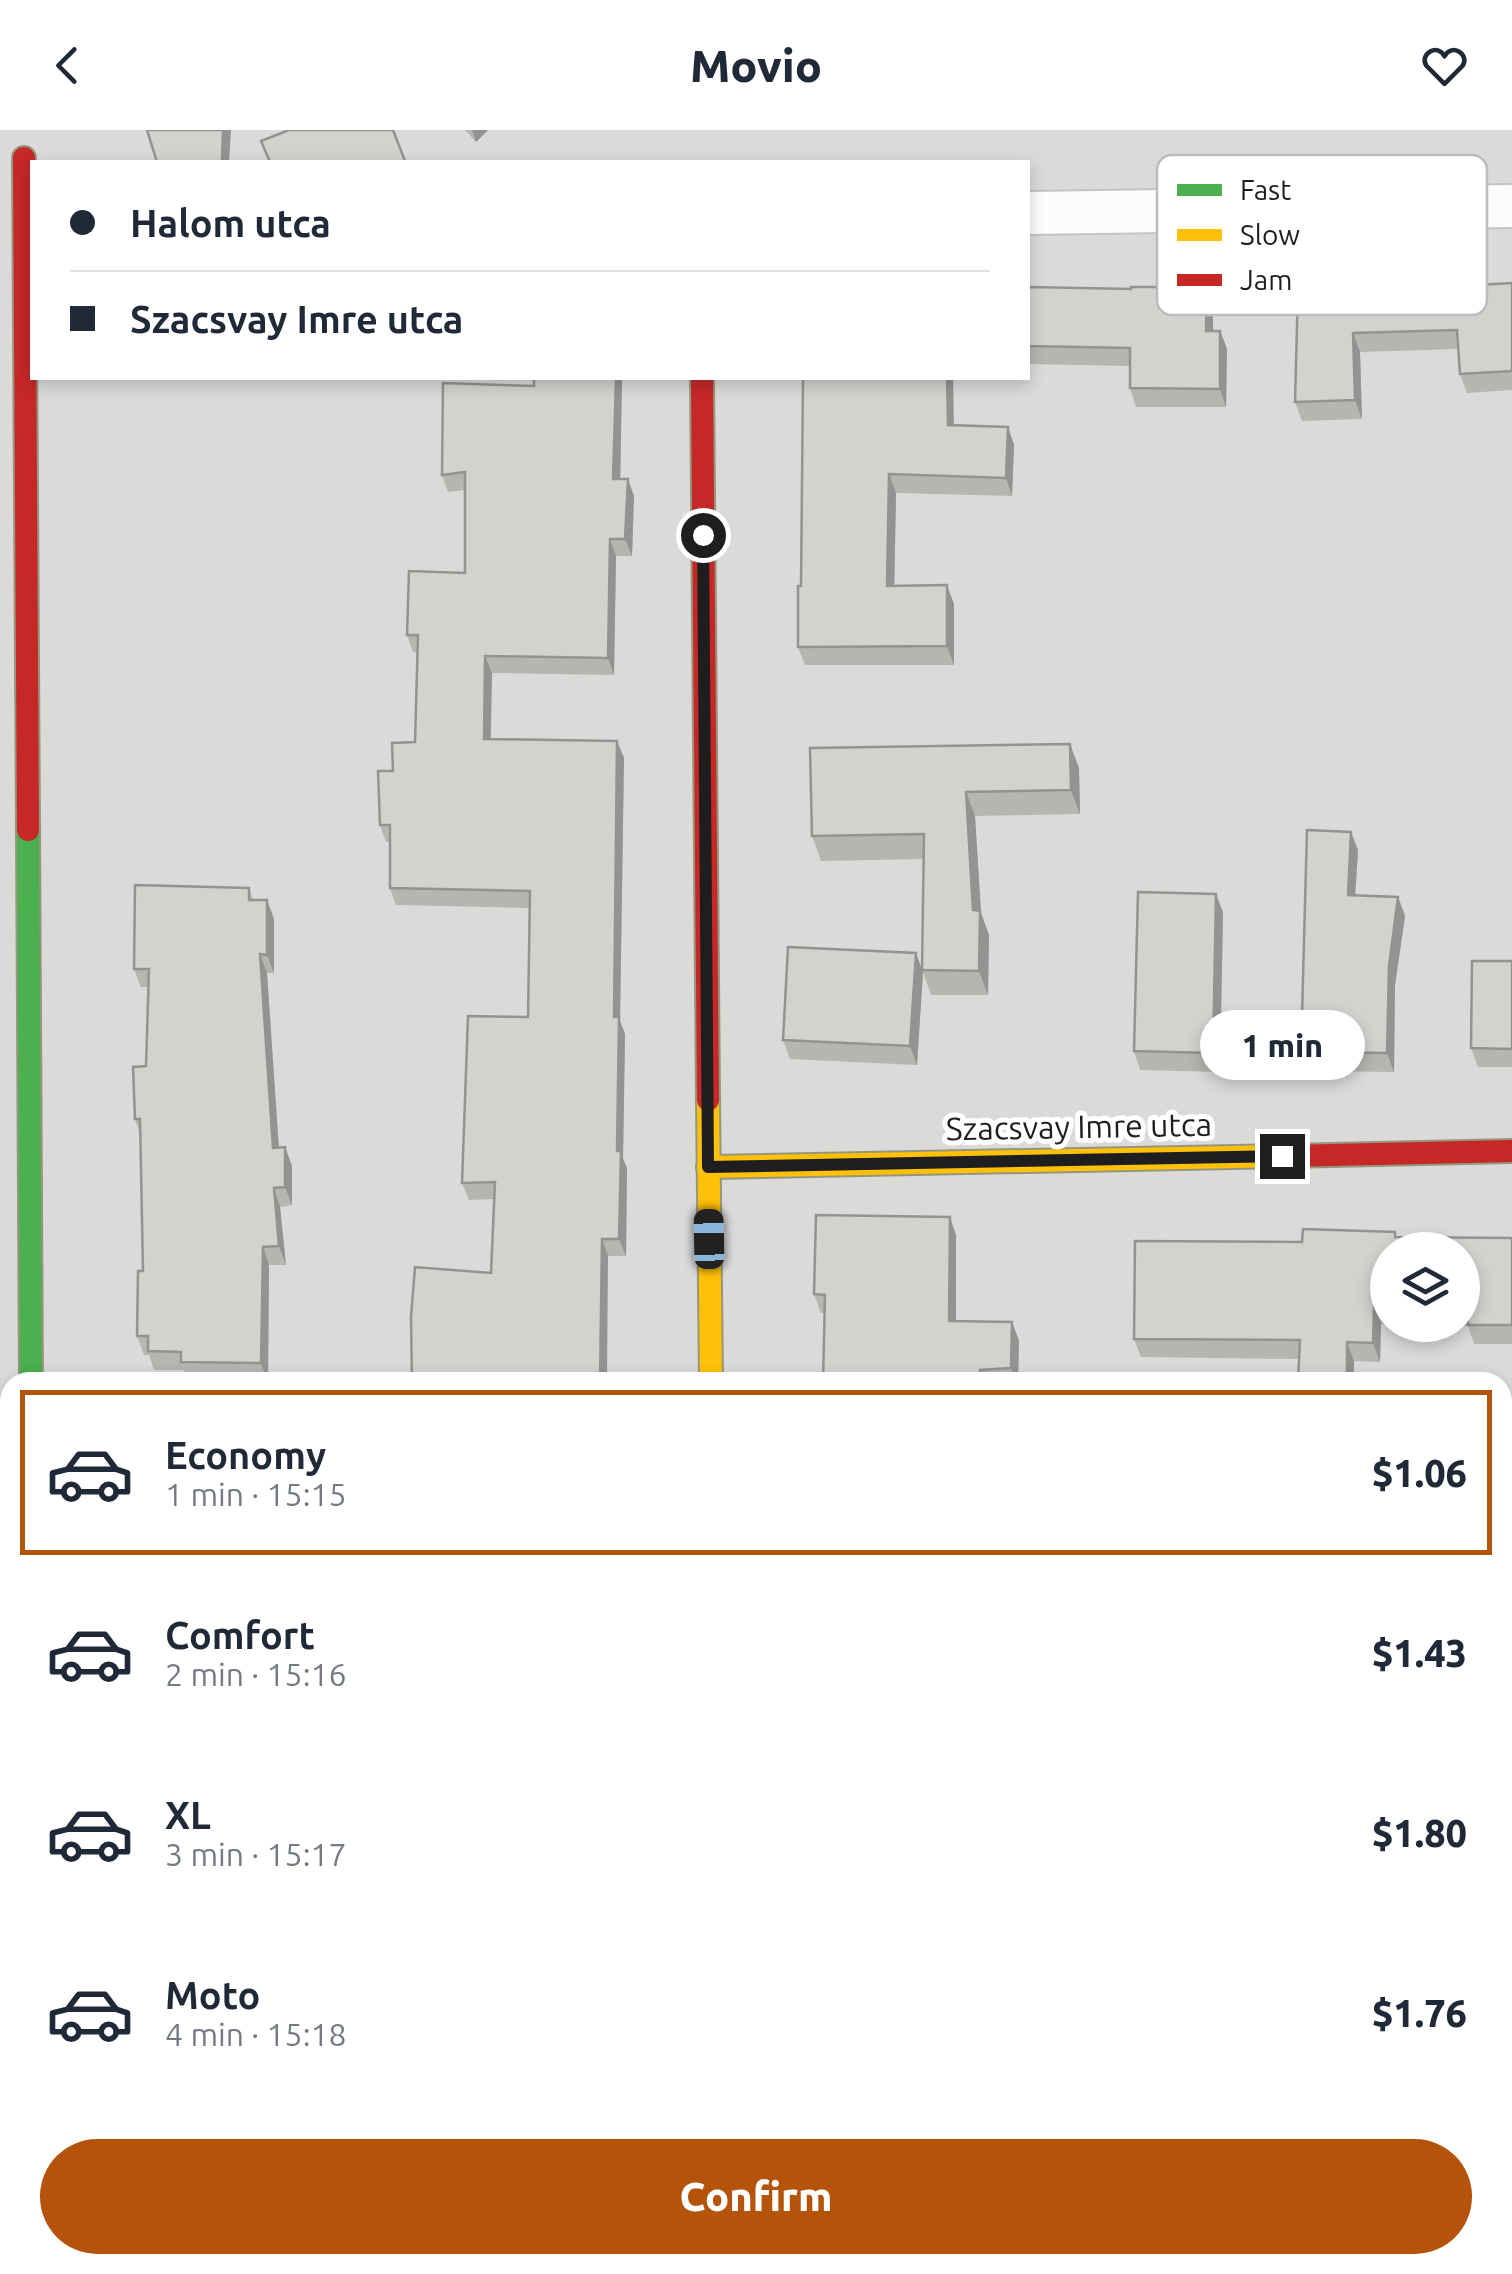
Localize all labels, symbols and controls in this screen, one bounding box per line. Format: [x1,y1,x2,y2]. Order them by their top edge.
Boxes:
icon: back [40,38,95,93]
icon: heart [1417,38,1472,93]
text: Movio [690,40,822,91]
legend [1157,155,1487,315]
text: Fast [1240,174,1291,205]
text: Halom utca [130,202,331,244]
text: Slow [1240,219,1300,250]
text: Jam [1240,264,1292,295]
text: Szacsvay Imre utca [130,298,463,340]
route start [681,513,726,558]
callout: 1 min [1200,1011,1364,1081]
text: 1 min [1242,1027,1323,1063]
street label: Szacsvay Imre utca [946,1106,1212,1146]
route end [1260,1134,1305,1179]
car [693,1209,725,1269]
map controls [1370,1232,1480,1342]
button: layers [1370,1232,1480,1342]
icon: car [45,1428,135,1518]
text: Economy [165,1434,326,1476]
text: $1.06 [1372,1452,1467,1494]
text: 1 min · 15:15 [165,1476,347,1512]
icon: car [45,1608,135,1698]
text: Comfort [165,1614,315,1656]
text: $1.43 [1372,1632,1467,1674]
text: 2 min · 15:16 [165,1656,347,1692]
icon: car [45,1788,135,1878]
text: XL [165,1794,211,1836]
text: $1.80 [1372,1812,1467,1854]
text: 3 min · 15:17 [165,1836,347,1872]
icon: car [45,1968,135,2058]
text: Moto [165,1974,260,2016]
text: $1.76 [1372,1992,1467,2034]
text: 4 min · 15:18 [165,2016,347,2052]
button: Confirm [40,2139,1472,2254]

